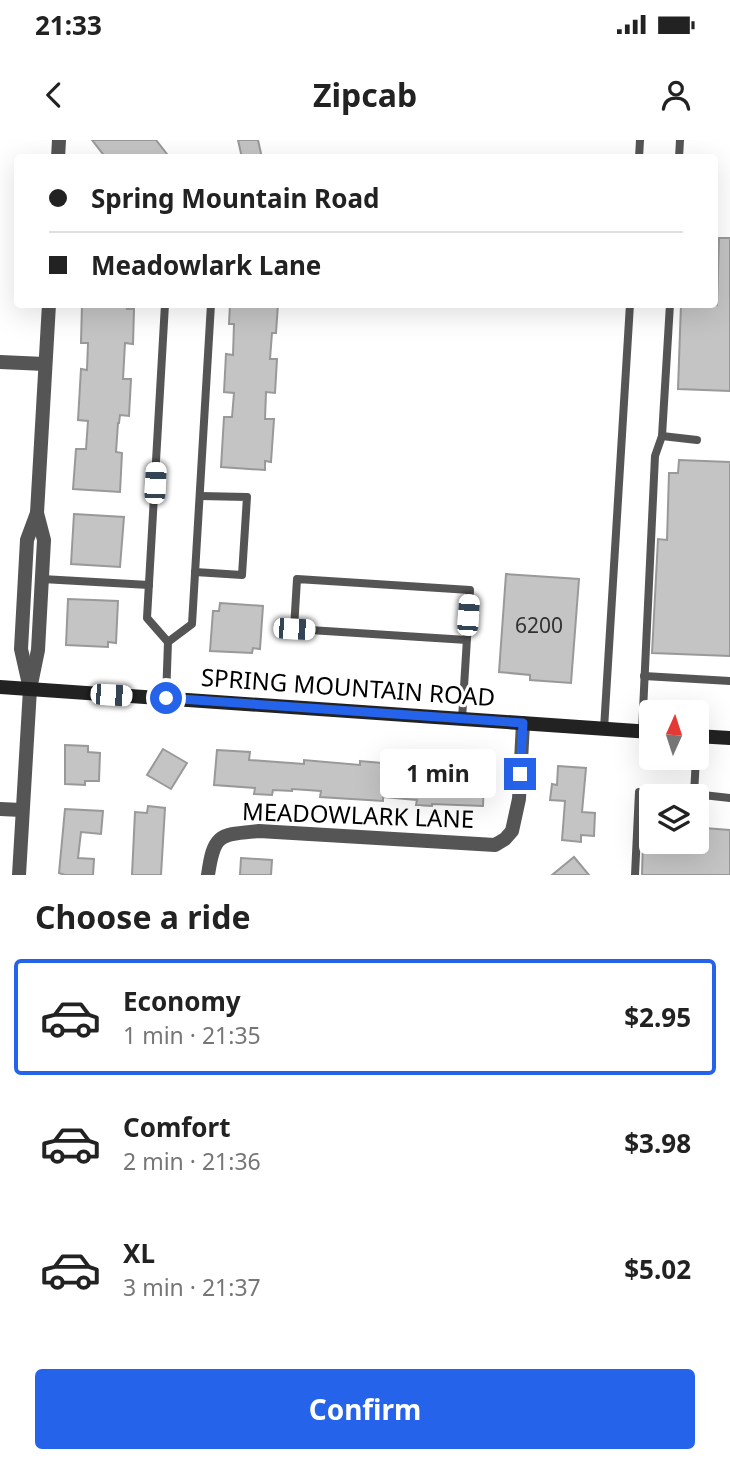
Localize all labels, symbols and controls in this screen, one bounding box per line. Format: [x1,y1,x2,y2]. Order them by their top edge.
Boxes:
text: 21:33 [35,7,102,43]
text: Zipcab [313,73,417,116]
icon: back [35,76,73,114]
icon: person [657,76,695,114]
text: Spring Mountain Road [91,180,379,216]
text: Meadowlark Lane [91,247,321,283]
car [144,461,167,505]
car [457,593,480,637]
house number: 6200 [515,611,563,639]
car [273,617,316,641]
street label: SPRING MOUNTAIN ROAD [200,660,496,713]
route start [150,682,182,714]
car [90,683,133,707]
north arrow [639,700,709,770]
map controls [639,700,709,854]
callout: 1 min [380,750,496,798]
text: 1 min [406,757,470,789]
route end [504,758,536,790]
button: layers [639,784,709,854]
street label: MEADOWLARK LANE [241,794,475,835]
text: Choose a ride [35,895,251,938]
text: Economy [123,983,241,1019]
icon: car [39,986,102,1049]
text: $2.95 [624,999,691,1035]
text: 1 min · 21:35 [123,1019,261,1051]
text: Comfort [123,1109,231,1145]
icon: car [39,1112,102,1175]
text: $3.98 [624,1125,691,1161]
text: 2 min · 21:36 [123,1145,261,1177]
text: XL [123,1235,155,1271]
icon: car [39,1238,102,1301]
text: $5.02 [624,1251,691,1287]
text: 3 min · 21:37 [123,1271,261,1303]
button: Confirm [35,1369,695,1449]

